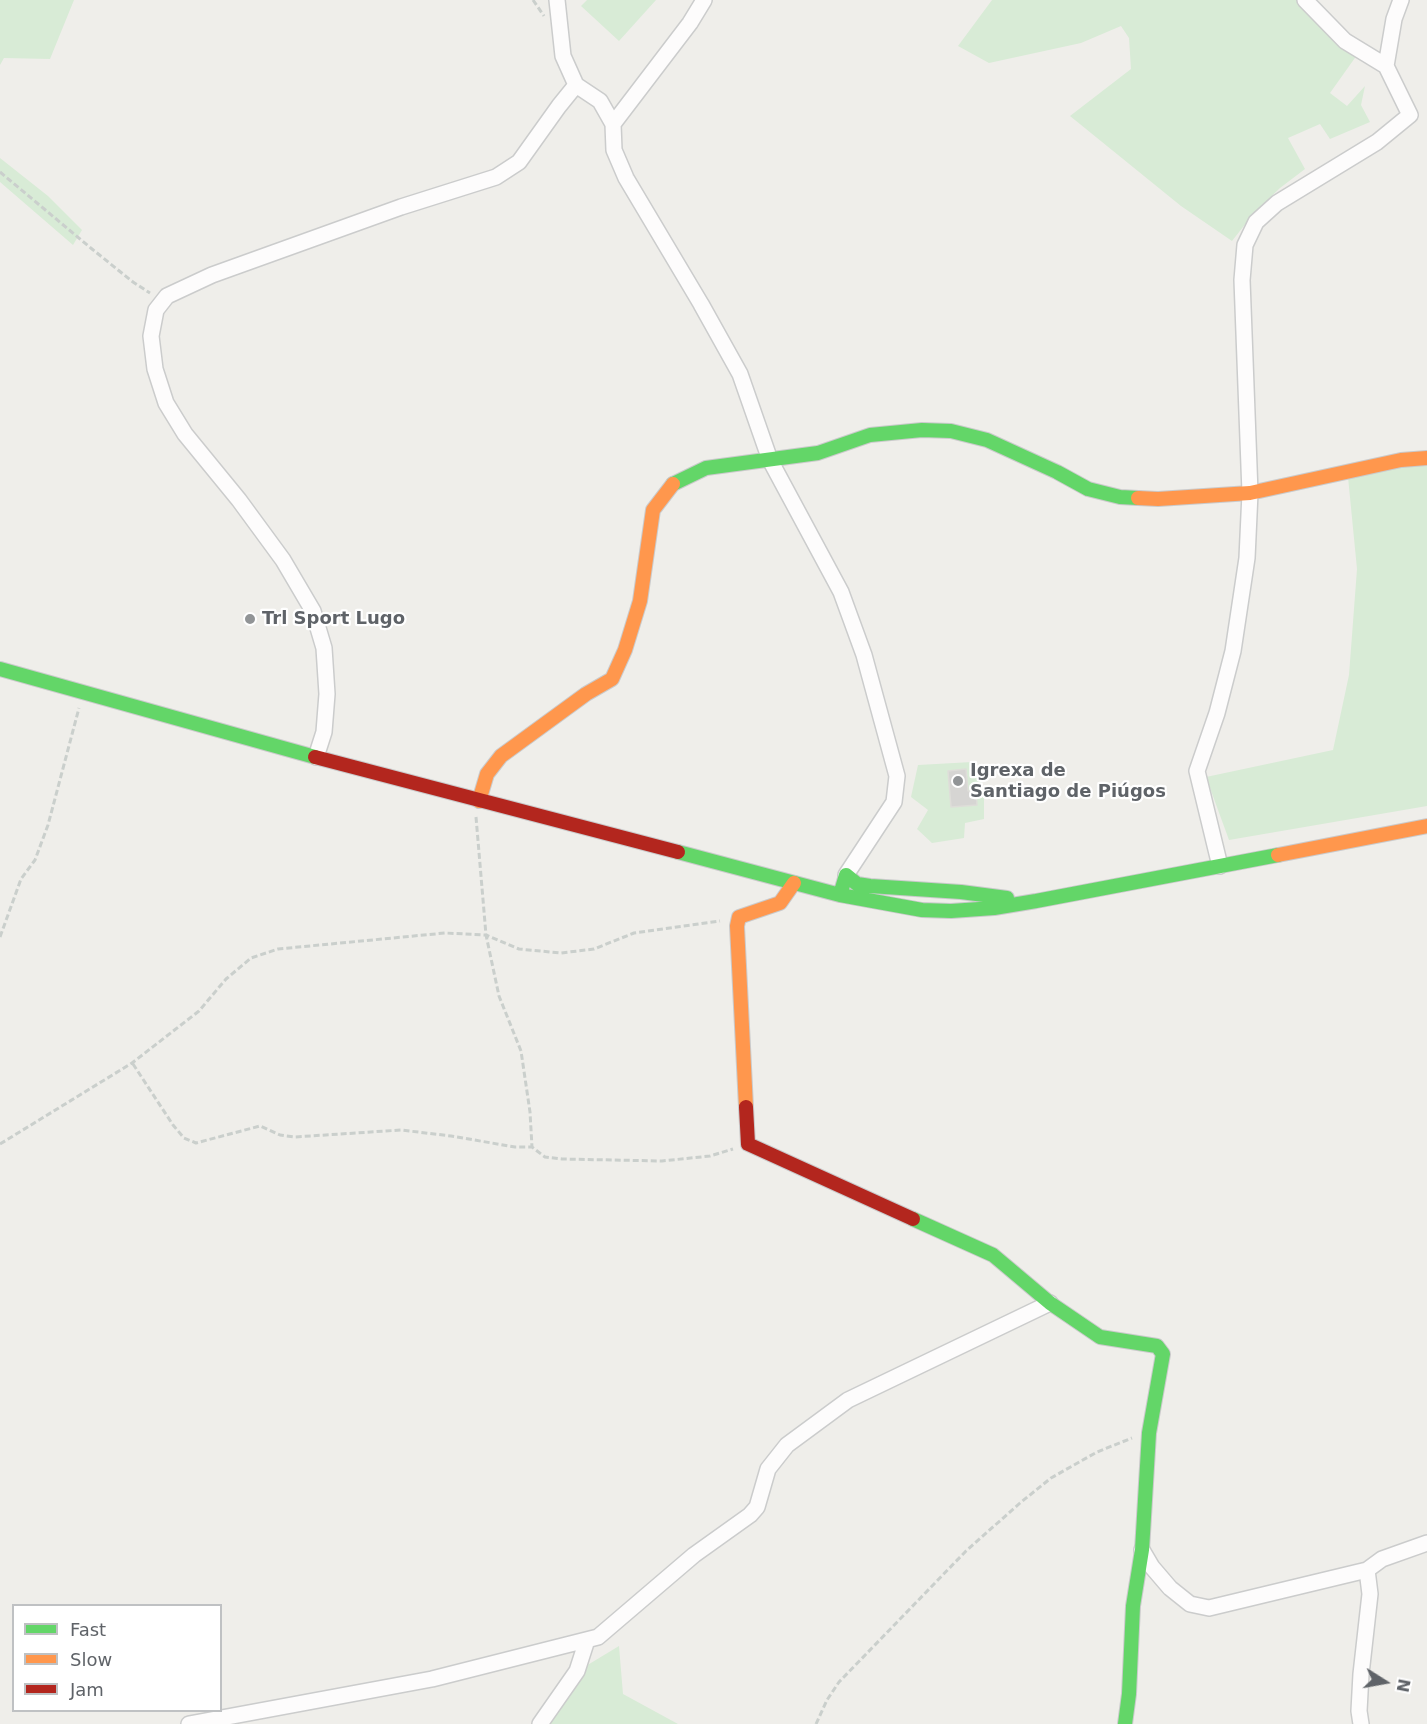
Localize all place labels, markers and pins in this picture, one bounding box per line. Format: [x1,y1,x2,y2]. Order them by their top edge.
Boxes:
place label: Trl Sport Lugo [262,608,405,630]
marker: Trl Sport Lugo [243,612,257,626]
place label: Igrexa de Santiago de Piúgos [970,760,1166,802]
marker: Igrexa de Santiago de Piúgos [951,774,965,788]

